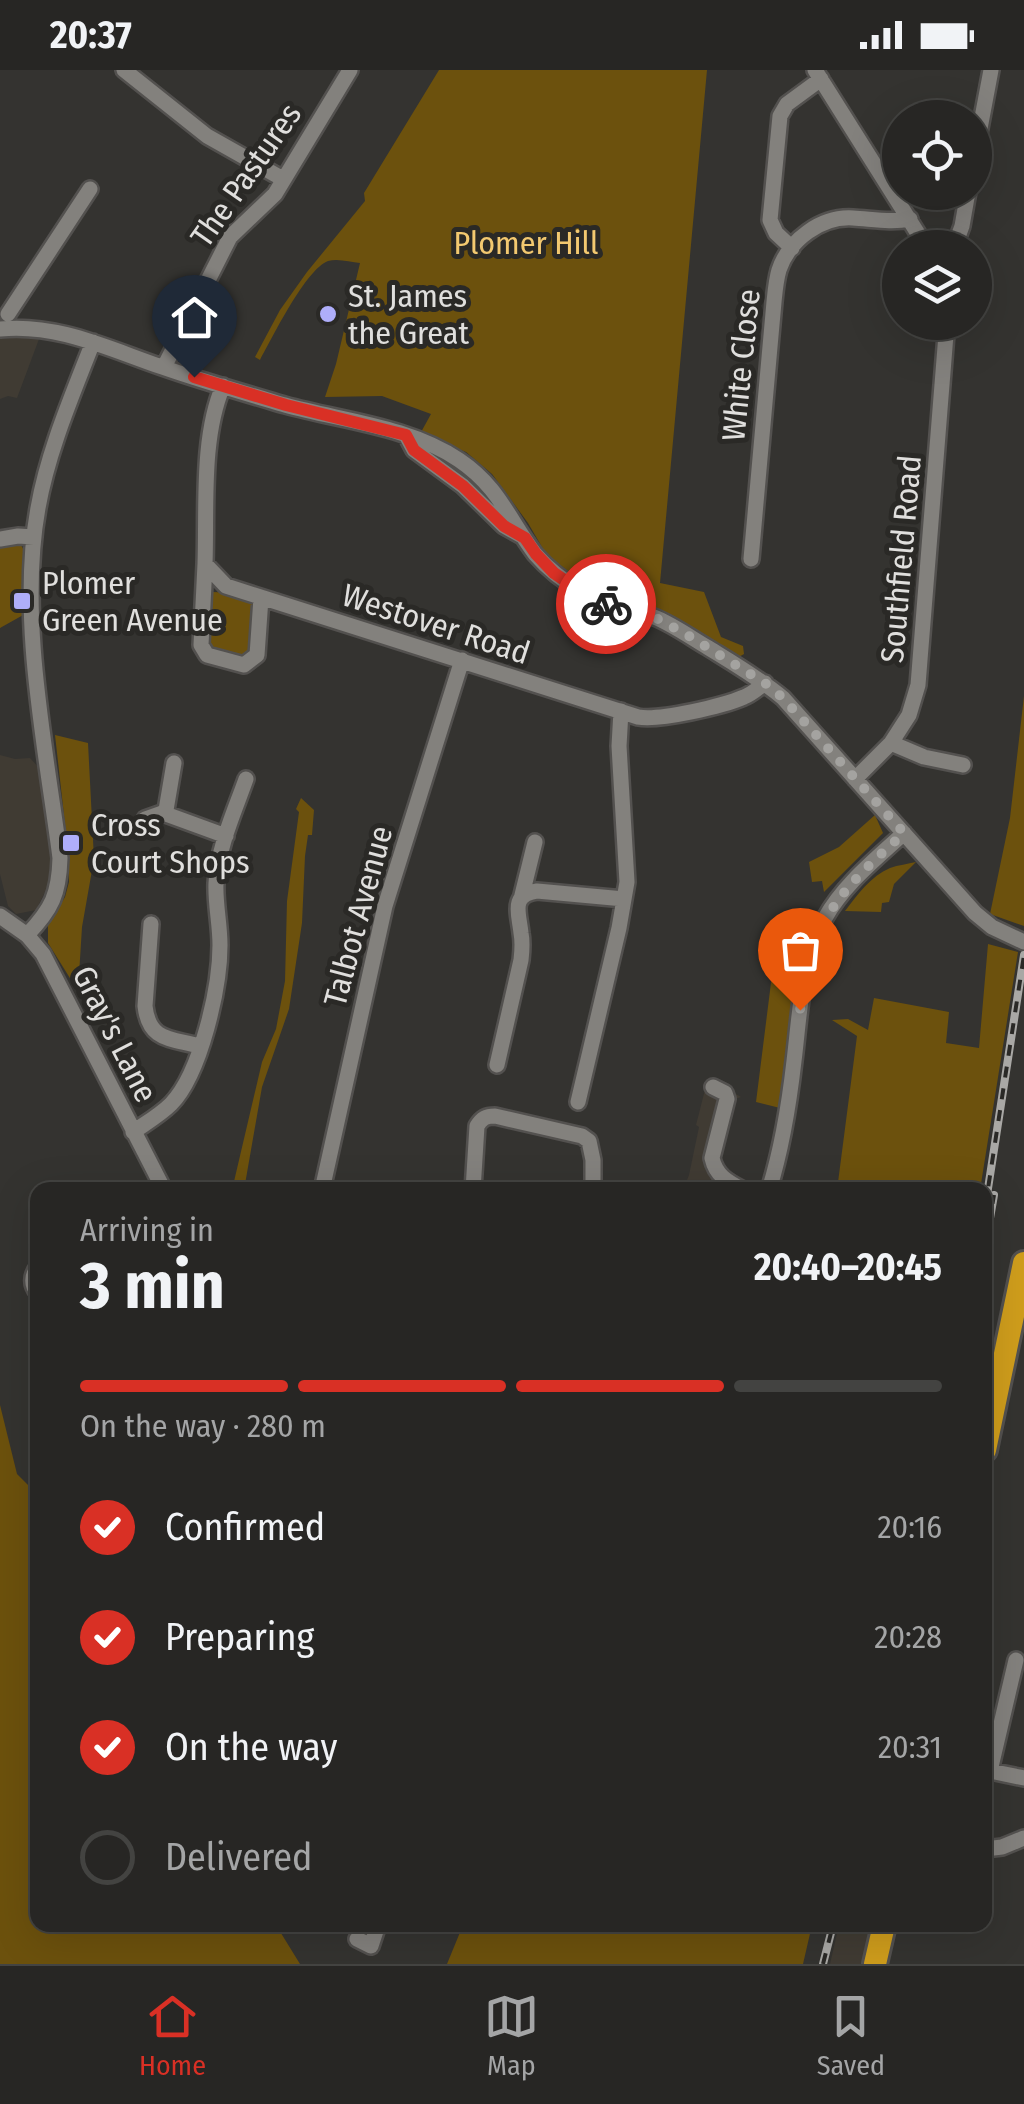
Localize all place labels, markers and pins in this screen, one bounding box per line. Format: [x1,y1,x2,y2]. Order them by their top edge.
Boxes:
pin [152,275,237,378]
place label: St. James the Great [348,277,469,352]
marker: St. James the Great [317,303,339,325]
place label: Plomer Green Avenue [42,564,223,639]
marker: Plomer Green Avenue [11,590,33,612]
place label: Cross Court Shops [91,806,250,881]
marker: Cross Court Shops [60,832,82,854]
pin [758,908,843,1011]

